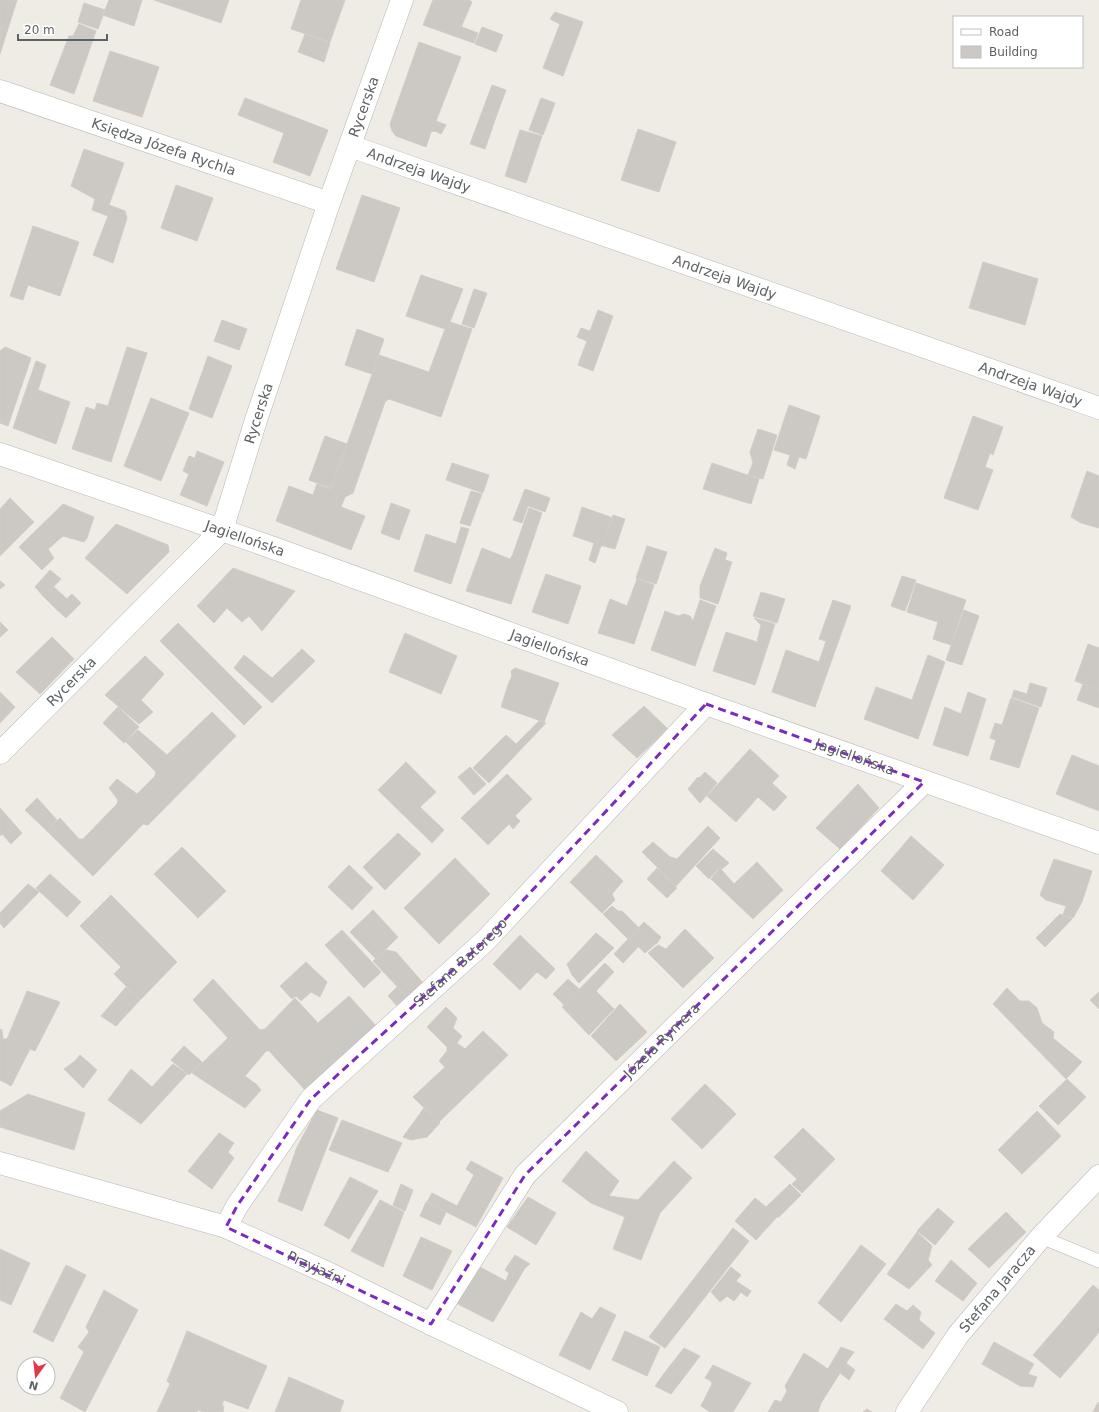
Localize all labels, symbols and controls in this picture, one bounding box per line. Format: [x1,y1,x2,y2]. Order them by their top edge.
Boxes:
scale bar [18,16,107,42]
legend [953,16,1083,68]
text: 20 m [24,23,55,37]
text: Road [989,25,1019,39]
text: Building [989,45,1038,59]
street label: Rycerska [345,74,382,139]
street label: Księdza Józefa Rychla [90,115,238,179]
street label: Andrzeja Wajdy [365,145,473,196]
street label: Andrzeja Wajdy [671,252,779,303]
street label: Andrzeja Wajdy [977,359,1084,410]
street label: Rycerska [241,381,276,446]
street label: Jagiellońska [202,517,287,559]
street label: Jagiellońska [507,626,592,669]
street label: Rycerska [43,653,99,709]
street label: Jagiellońska [812,735,897,778]
street label: Stefana Batorego [410,915,510,1010]
street label: Józefa Rymera [620,999,703,1082]
street label: Stefana Jaracza [956,1242,1039,1336]
street label: Przyjaźni [285,1248,348,1288]
north arrow [16,1356,56,1396]
text: N [27,1378,40,1393]

